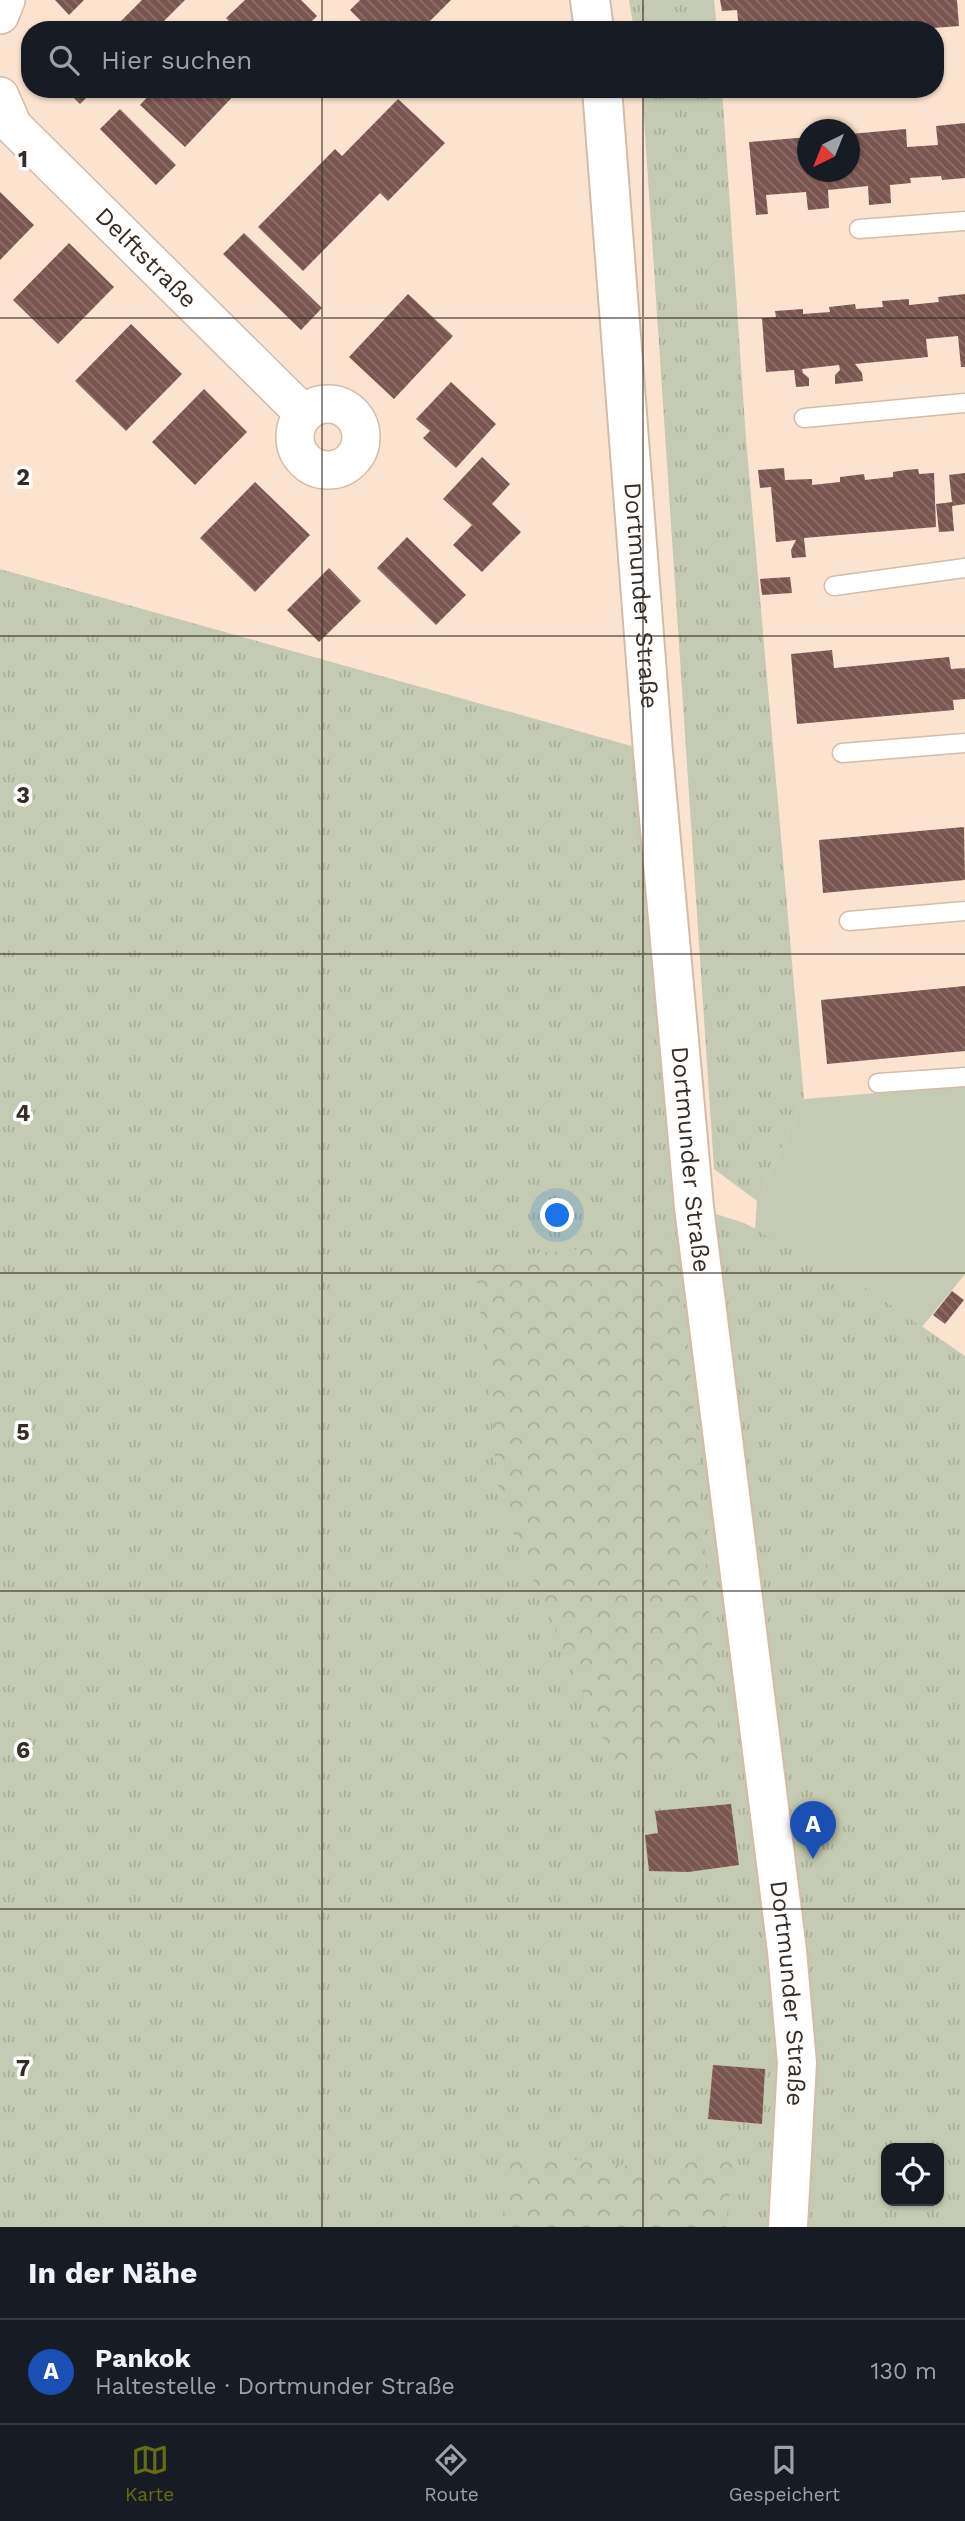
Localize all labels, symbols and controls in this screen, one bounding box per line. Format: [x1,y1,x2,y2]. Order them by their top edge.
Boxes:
search box [21,21,944,98]
icon: search [45,41,83,79]
text: Hier suchen [101,45,252,75]
north arrow [797,119,860,182]
text: 1 [18,146,28,173]
street label: Delftstraße [90,202,203,314]
text: 2 [16,464,30,491]
street label: Dortmunder Straße [618,481,664,710]
text: 3 [16,782,30,809]
street label: Dortmunder Straße [666,1045,716,1274]
text: 4 [16,1100,31,1127]
your location [540,1198,574,1232]
text: 5 [16,1419,30,1446]
text: 6 [16,1737,30,1764]
pin: A [790,1801,836,1859]
street label: Dortmunder Straße [764,1879,811,2107]
text: 7 [16,2055,30,2082]
map controls [881,2143,944,2206]
button: locate [881,2143,944,2206]
text: In der Nähe [28,2255,197,2290]
text: Pankok [95,2343,191,2373]
text: A [43,2358,59,2385]
text: 130 m [871,2358,937,2385]
text: Haltestelle · Dortmunder Straße [95,2373,455,2400]
tab: Karte [125,2441,174,2506]
tab: Route [424,2441,479,2506]
tab: Gespeichert [729,2441,840,2506]

